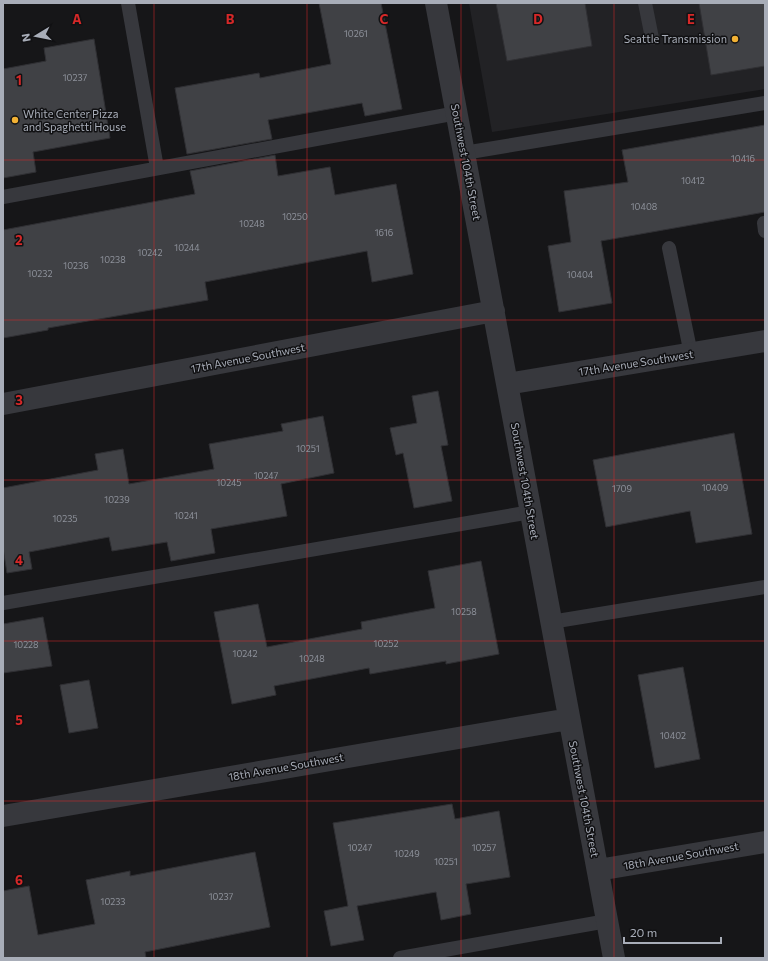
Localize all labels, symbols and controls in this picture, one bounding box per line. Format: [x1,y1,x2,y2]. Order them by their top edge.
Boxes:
text: A [72,11,82,27]
text: B [226,11,235,27]
text: C [380,11,389,27]
text: D [533,11,543,27]
text: E [687,11,695,27]
north arrow [16,16,56,56]
house number: 10261 [344,28,368,39]
place label: Seattle Transmission [624,32,727,45]
text: N [19,33,33,43]
marker: Seattle Transmission [730,34,740,44]
text: 1 [16,72,22,88]
house number: 10237 [63,72,88,83]
street label: Southwest 104th Street [449,103,484,222]
place label: White Center Pizza and Spaghetti House [23,107,126,133]
marker: White Center Pizza and Spaghetti House [10,115,20,125]
house number: 10416 [731,153,755,164]
house number: 10412 [681,175,705,186]
house number: 10408 [631,201,657,212]
house number: 10250 [282,211,308,222]
house number: 10248 [239,218,265,229]
house number: 1616 [375,227,393,238]
text: 2 [15,232,23,248]
house number: 10244 [174,242,200,253]
house number: 10242 [138,247,162,258]
house number: 10238 [100,254,126,265]
house number: 10236 [63,260,89,271]
house number: 10232 [28,268,52,279]
house number: 10404 [567,269,594,280]
street label: 17th Avenue Southwest [190,340,307,375]
street label: 17th Avenue Southwest [578,347,695,378]
text: 3 [15,392,23,408]
street label: Southwest 104th Street [509,422,542,541]
house number: 10251 [296,443,320,454]
house number: 10247 [254,470,278,481]
house number: 10245 [216,477,242,488]
house number: 10409 [702,482,728,493]
house number: 1709 [612,483,632,494]
house number: 10239 [104,494,130,505]
house number: 10241 [174,510,198,521]
house number: 10235 [53,513,78,524]
text: 4 [15,552,23,568]
house number: 10258 [451,606,477,617]
house number: 10252 [374,638,398,649]
house number: 10228 [13,639,39,650]
house number: 10242 [233,648,257,659]
house number: 10248 [299,653,325,664]
text: 5 [15,712,23,728]
house number: 10402 [660,730,686,741]
street label: Southwest 104th Street [567,740,602,859]
street label: 18th Avenue Southwest [227,750,345,783]
street label: 18th Avenue Southwest [622,839,740,872]
house number: 10247 [348,842,372,853]
house number: 10257 [472,842,497,853]
house number: 10249 [394,848,420,859]
house number: 10251 [434,856,458,867]
text: 6 [15,872,23,888]
house number: 10237 [209,891,234,902]
house number: 10233 [101,896,125,907]
scale bar [624,919,721,945]
text: 20 m [630,925,657,939]

